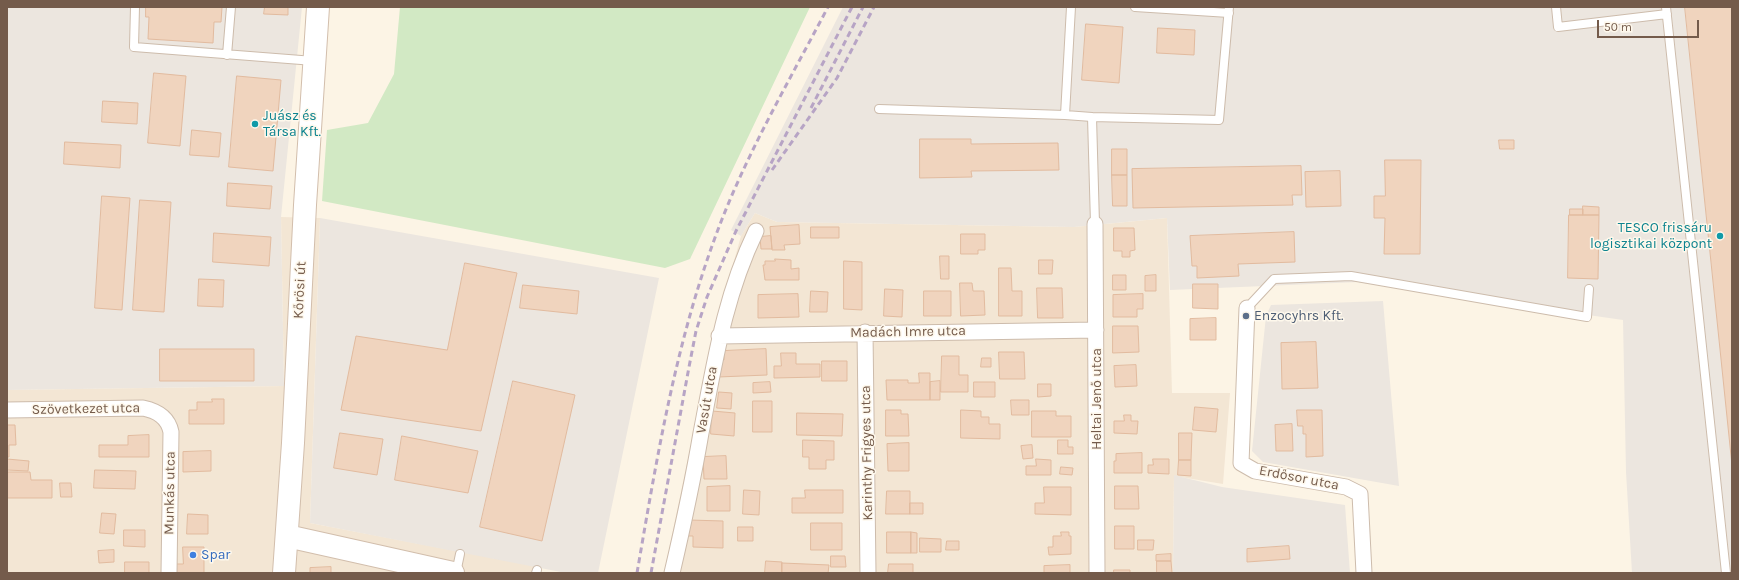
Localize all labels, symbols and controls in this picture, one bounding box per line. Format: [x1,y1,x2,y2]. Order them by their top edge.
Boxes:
scale bar [1599,12,1701,38]
text: 50 m [1604,20,1632,34]
place label: Juász és Társa Kft. [263,108,321,140]
marker: Juász és Társa Kft. [250,119,260,129]
place label: TESCO frissáru logisztikai központ [1590,220,1712,252]
marker: TESCO frissáru logisztikai központ [1715,231,1725,241]
street label: Kőrösi út [290,261,310,319]
place label: Enzocyhrs Kft. [1254,308,1344,324]
marker: Enzocyhrs Kft. [1241,311,1251,321]
street label: Madách Imre utca [850,323,966,341]
street label: Heltai Jenő utca [1089,348,1105,450]
street label: Vasút utca [693,365,721,435]
street label: Karinthy Frigyes utca [857,385,877,521]
street label: Szövetkezet utca [32,400,140,418]
street label: Munkás utca [161,451,179,535]
street label: Erdősor utca [1258,462,1340,494]
place label: Spar [201,547,230,563]
marker: Spar [188,550,198,560]

